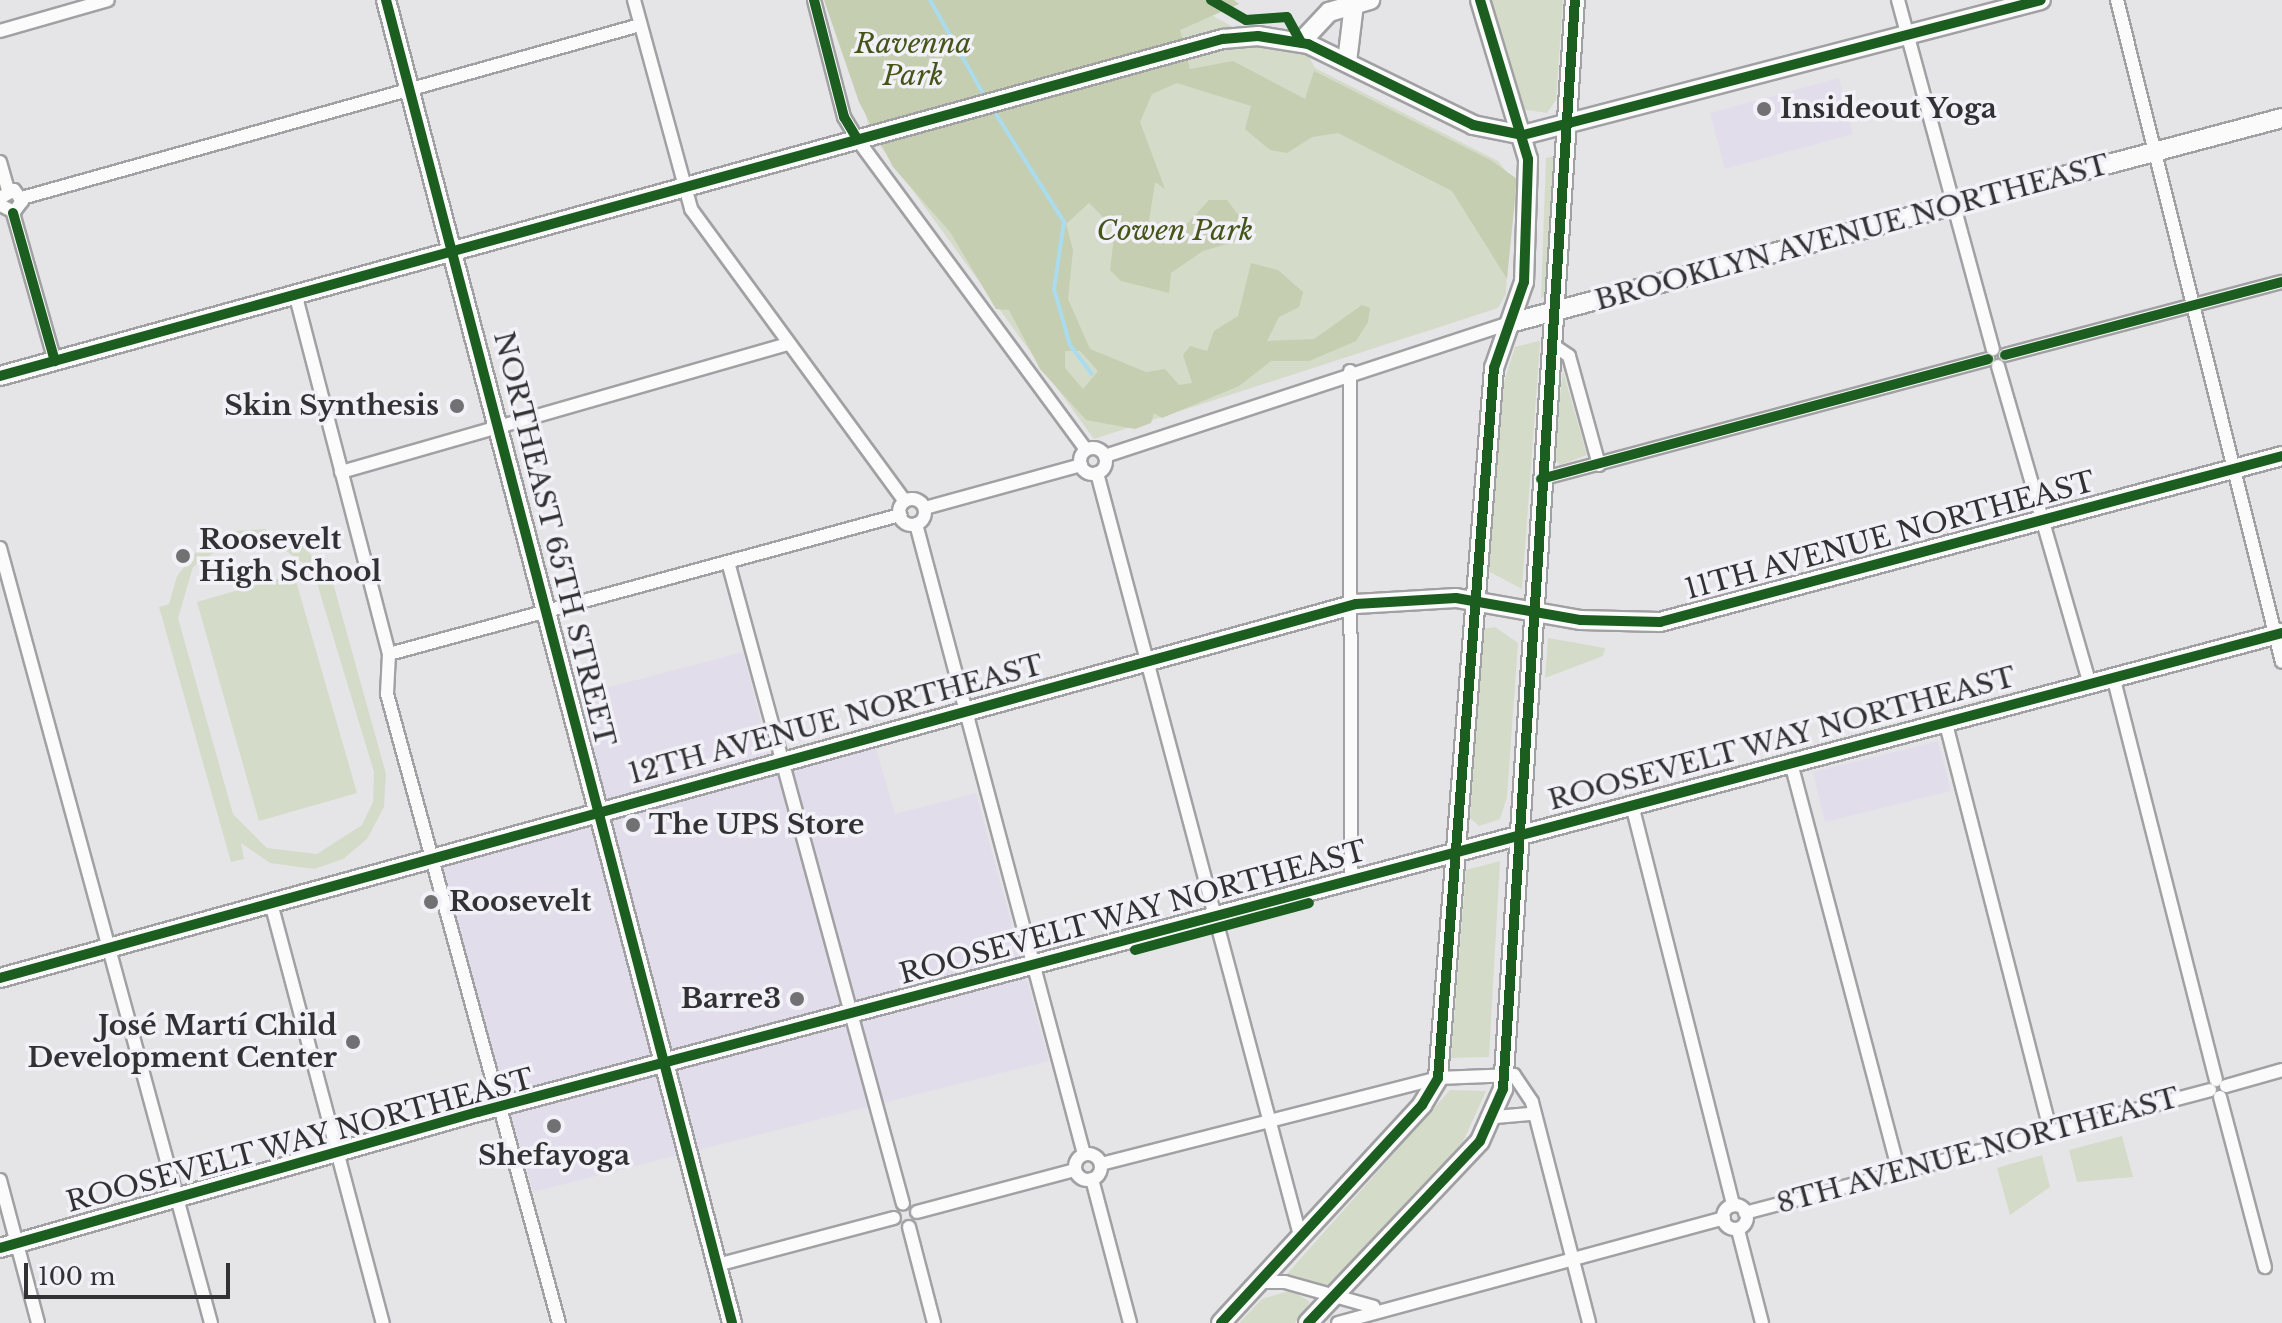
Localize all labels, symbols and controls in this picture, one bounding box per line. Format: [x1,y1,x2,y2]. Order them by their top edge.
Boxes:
park label: Ravenna Park [854,27,972,93]
place label: Insideout Yoga [1780,92,1998,126]
marker: Insideout Yoga [1755,100,1773,118]
street label: BROOKLYN AVENUE NORTHEAST [1591,148,2113,318]
park label: Cowen Park [1096,214,1254,248]
street label: NORTHEAST 65TH STREET [486,328,622,750]
place label: Skin Synthesis [224,389,439,423]
marker: Skin Synthesis [446,395,468,417]
street label: 11TH AVENUE NORTHEAST [1681,465,2099,607]
place label: Roosevelt High School [199,523,381,589]
marker: Roosevelt High School [174,547,192,565]
street label: 12TH AVENUE NORTHEAST [625,648,1047,792]
street label: ROOSEVELT WAY NORTHEAST [1543,660,2021,818]
place label: The UPS Store [649,808,864,842]
marker: The UPS Store [624,816,642,834]
street label: ROOSEVELT WAY NORTHEAST [894,834,1372,992]
place label: Roosevelt [449,885,591,919]
marker: Roosevelt [420,891,442,913]
place label: Barre3 [681,982,781,1016]
marker: Barre3 [788,990,806,1008]
place label: José Martí Child Development Center [27,1009,337,1075]
marker: José Martí Child Development Center [344,1033,362,1051]
street label: ROOSEVELT WAY NORTHEAST [61,1062,539,1220]
street label: 8TH AVENUE NORTHEAST [1773,1081,2183,1221]
marker: Shefayoga [545,1117,563,1135]
place label: Shefayoga [478,1139,630,1173]
scale bar [28,1247,234,1297]
text: 100 m [38,1262,116,1291]

